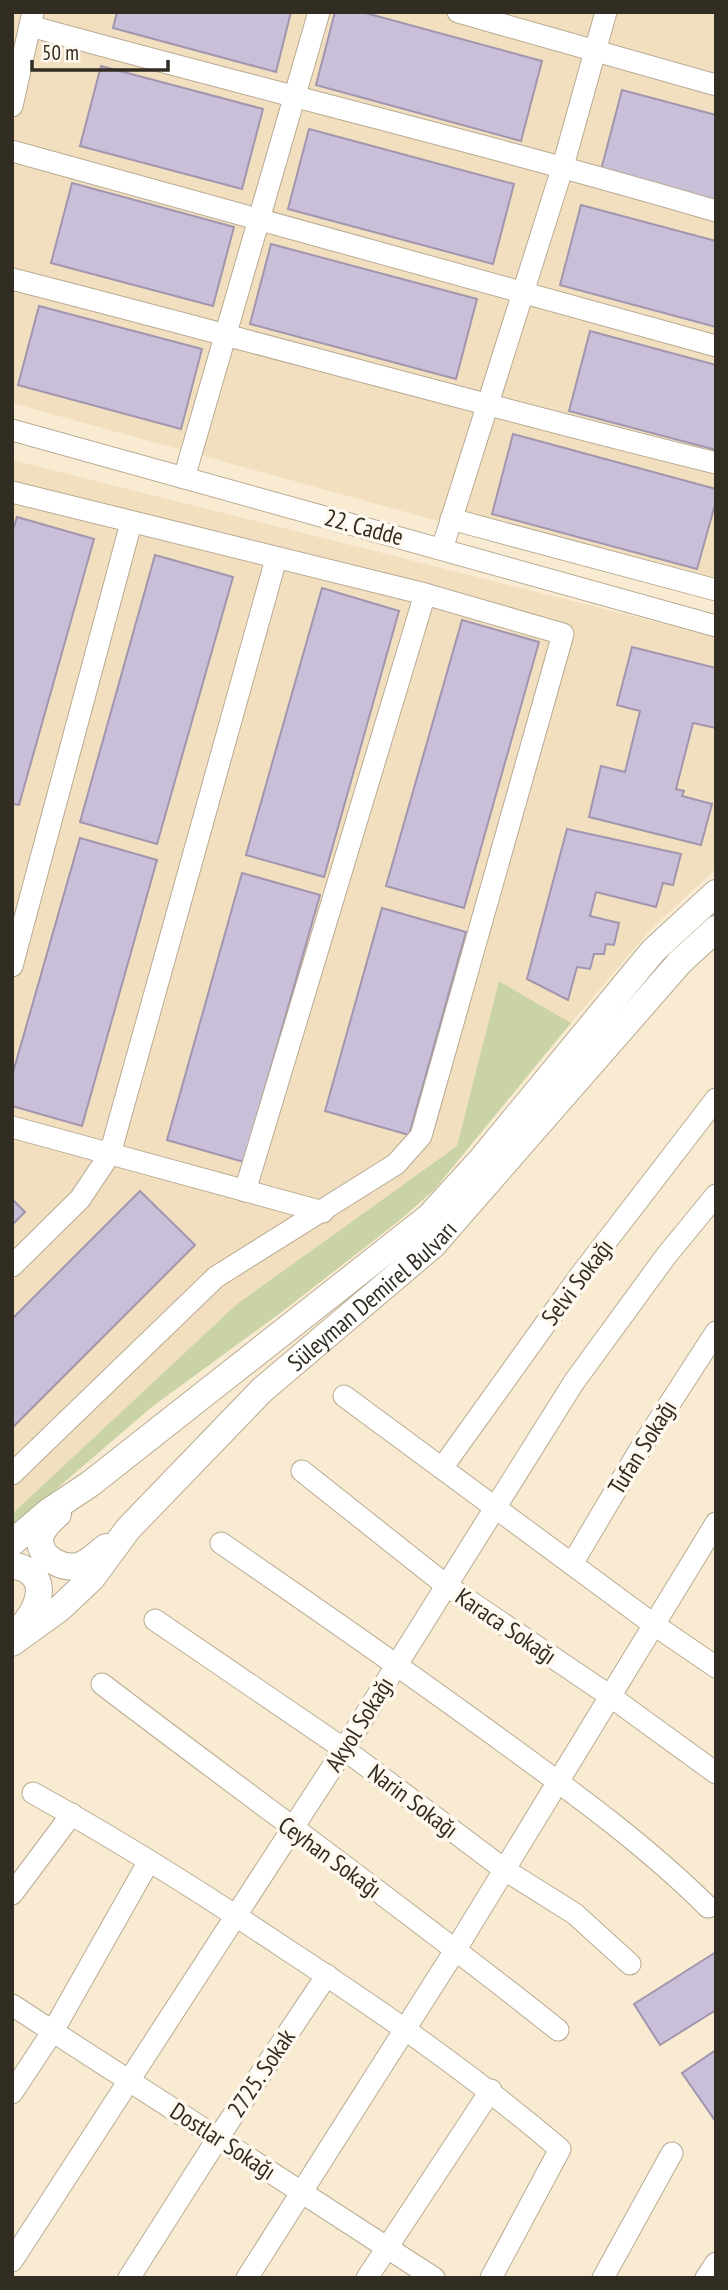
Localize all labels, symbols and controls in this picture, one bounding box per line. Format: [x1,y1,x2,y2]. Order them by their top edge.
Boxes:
scale bar [32,28,168,72]
text: 50 m [42,39,79,66]
street label: 22. Cadde [321,502,407,552]
street label: Süleyman Demirel Bulvarı [281,1214,463,1377]
street label: Selvi Sokağı [534,1233,620,1331]
street label: Tufan Sokağı [601,1394,683,1500]
street label: Karaca Sokağı [449,1581,563,1671]
street label: Akyol Sokağı [318,1671,400,1777]
street label: Narin Sokağı [362,1757,464,1845]
street label: Ceyhan Sokağı [272,1809,388,1905]
street label: 2725. Sokak [220,2022,302,2123]
street label: Dostlar Sokağı [164,2095,282,2187]

